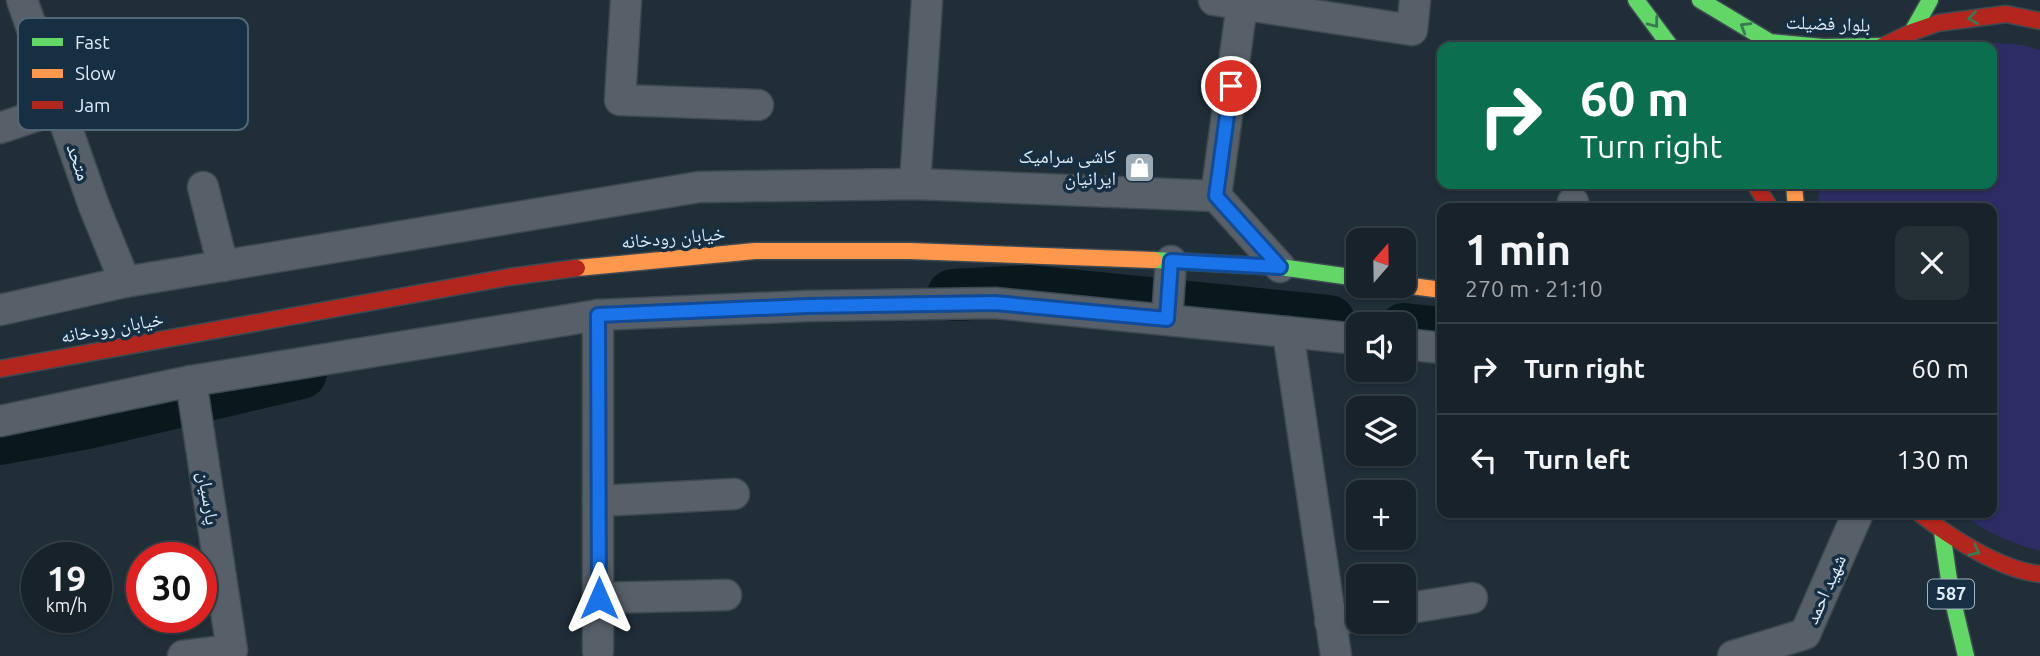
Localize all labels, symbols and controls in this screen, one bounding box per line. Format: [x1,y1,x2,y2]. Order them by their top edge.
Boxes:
street label: بلوار فضیلت [1785,11,1871,36]
one-way arrow [1967,11,1979,26]
one-way arrow [1646,16,1658,28]
legend [18,18,248,130]
one-way arrow [1739,22,1752,35]
text: Fast [75,31,110,53]
pin [1201,56,1261,116]
text: Slow [75,62,116,84]
icon: arrive [1212,67,1250,105]
icon: right [1465,70,1556,161]
text: 60 m [1580,70,1689,125]
text: Jam [75,94,111,116]
text: Turn right [1580,128,1722,164]
street label: متحد [63,141,95,183]
place label: کاشی سرامیک ایرانیان [1018,145,1116,190]
shop icon: کاشی سرامیک ایرانیان [1122,150,1156,184]
street label: خیابان رودخانه [620,222,726,253]
text: 1 min [1465,226,1571,273]
button: close [1895,226,1969,300]
north arrow [1346,228,1416,298]
map controls [1346,228,1416,634]
text: 270 m · 21:10 [1465,276,1603,301]
street label: خیابان رودخانه [59,307,165,348]
button: sound [1346,312,1416,382]
icon: right [1465,350,1503,388]
text: Turn right [1524,354,1645,383]
text: 60 m [1911,354,1969,383]
button: layers [1346,396,1416,466]
icon: left [1465,441,1503,479]
text: Turn left [1524,445,1630,474]
text: 130 m [1897,445,1969,474]
street label: پارسیان [193,470,224,527]
button: + [1346,480,1416,550]
speed limit sign: 30 [126,542,217,633]
one-way arrow [1968,542,1980,556]
street label: شهید احمد [1800,551,1851,627]
text: 19 [47,558,86,598]
position arrow [562,561,636,635]
button: − [1346,564,1416,634]
road number: 587 [1928,580,1974,608]
text: km/h [46,595,87,615]

